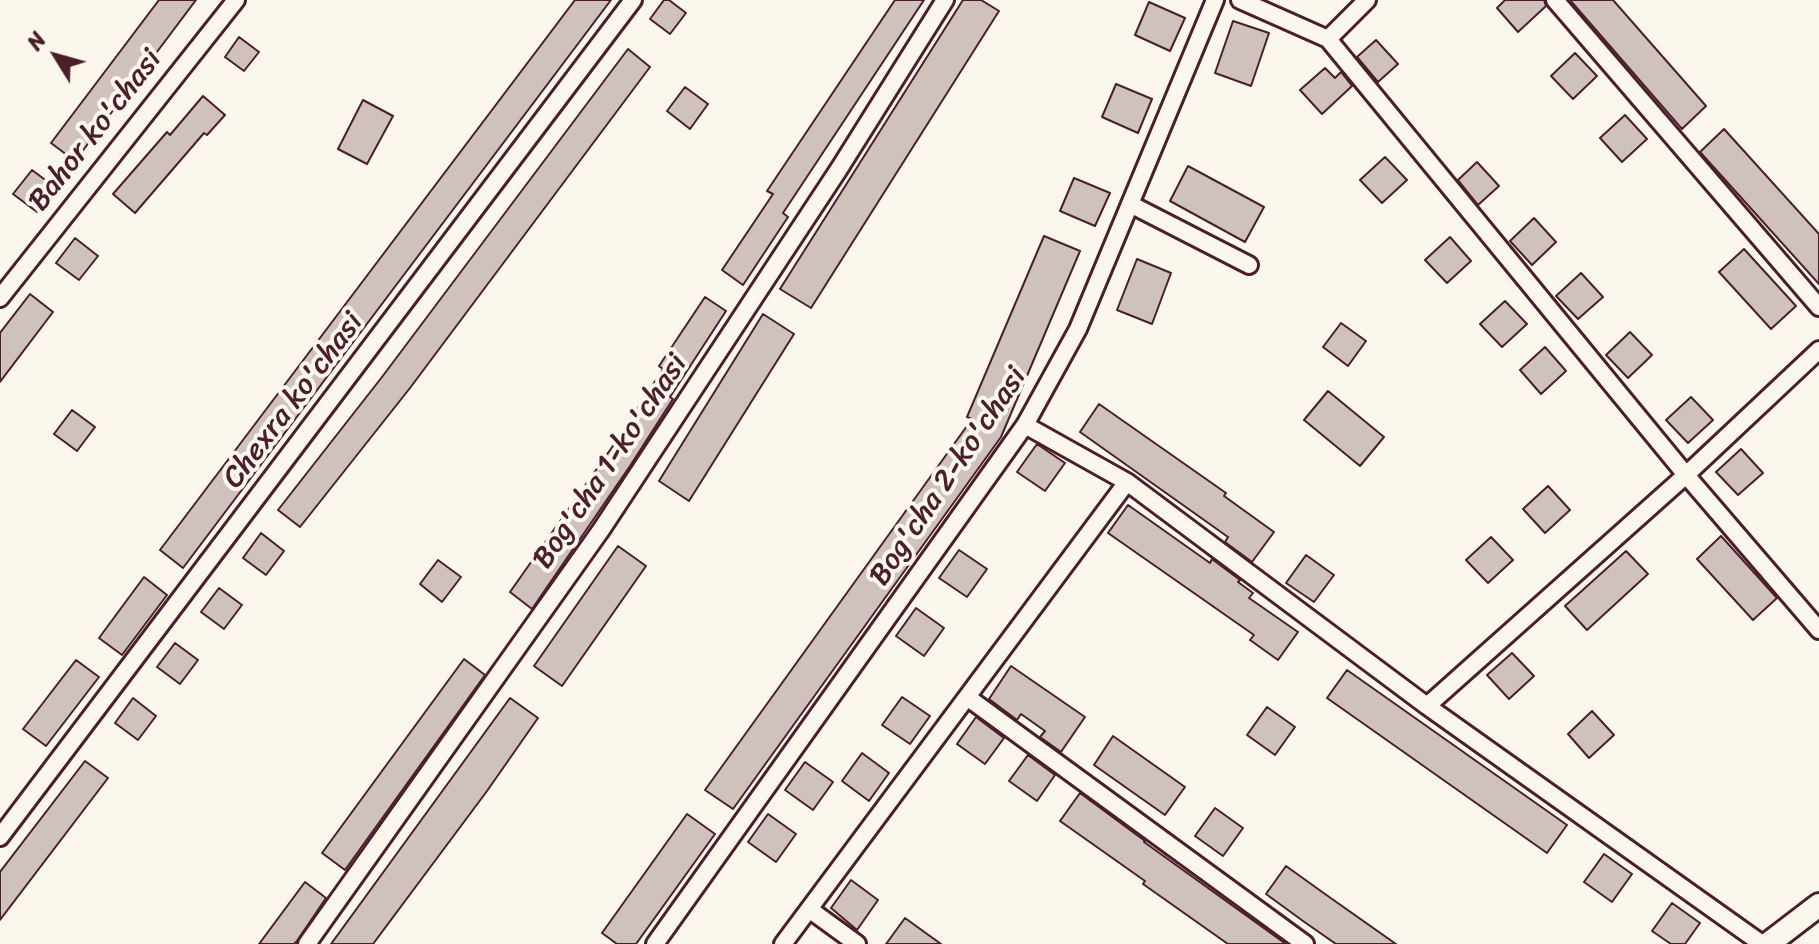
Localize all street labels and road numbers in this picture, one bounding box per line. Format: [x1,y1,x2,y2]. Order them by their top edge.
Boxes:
street label: Bahor ko'chasi [22,43,170,219]
street label: Chexra ko'chasi [216,306,372,496]
street label: Bog'cha 1-ko'chasi [526,348,696,576]
street label: Bog'cha 2-ko'chasi [863,361,1035,593]

